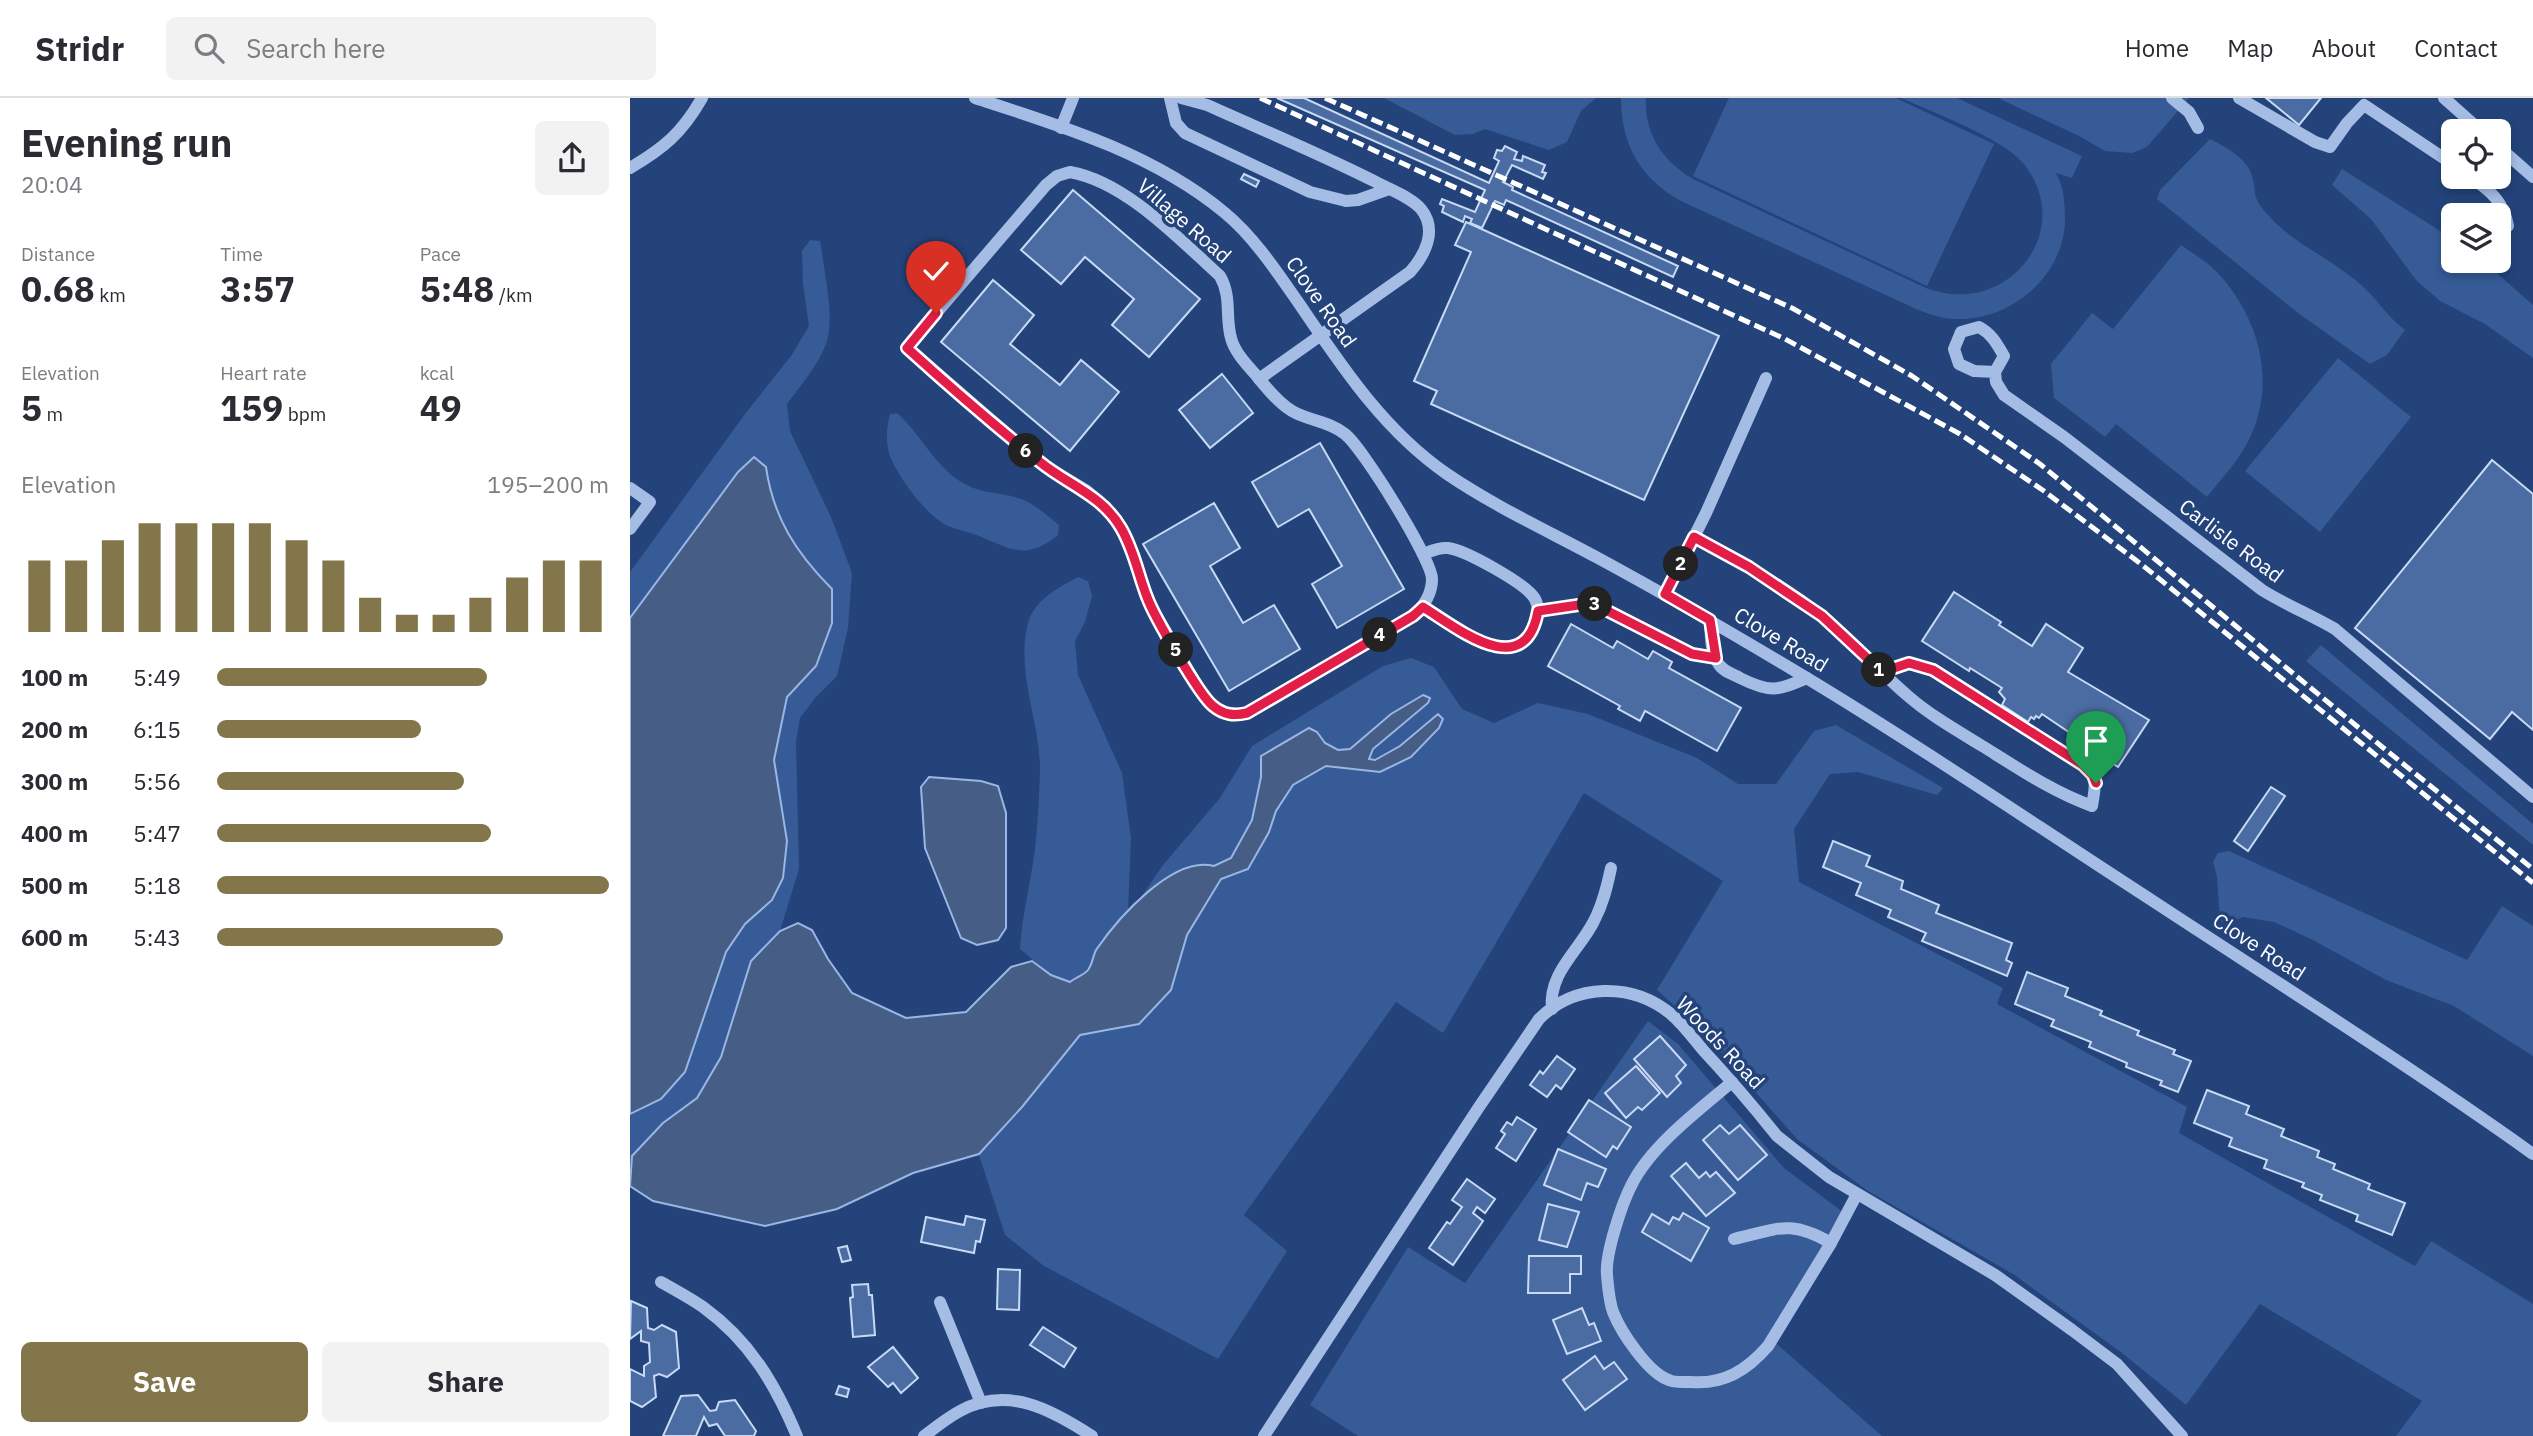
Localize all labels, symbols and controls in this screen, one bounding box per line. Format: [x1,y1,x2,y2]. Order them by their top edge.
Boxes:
search box [166,17,656,80]
text: Stridr [35,27,124,70]
icon: search [190,29,228,67]
text: Search here [246,31,386,65]
text: Home [2125,32,2189,64]
text: Map [2227,32,2273,64]
text: About [2311,32,2376,64]
text: Contact [2414,32,2498,64]
text: Evening run [21,118,232,167]
map controls [2441,119,2511,273]
button: locate [2441,119,2511,189]
button: share [535,121,609,195]
text: 20:04 [21,169,83,199]
street label: Village Road [1132,172,1238,269]
button: layers [2441,203,2511,273]
pin [906,241,966,313]
text: Distance [21,242,95,266]
text: Time [220,242,263,266]
text: Pace [420,242,461,266]
street label: Clove Road [1280,250,1363,353]
icon: check [917,252,955,290]
text: 0.68 [21,266,95,312]
text: 3:57 [220,266,295,312]
text: 5:48 [420,266,494,312]
text: km [95,283,126,307]
text: /km [494,283,533,307]
text: Elevation [21,361,100,385]
text: Heart rate [220,361,307,385]
text: kcal [420,361,454,385]
text: 5 [21,385,42,431]
text: 159 [220,385,283,431]
text: 49 [420,385,462,431]
text: m [42,402,63,426]
text: bpm [283,402,326,426]
pin: 6 [1008,434,1044,468]
text: 6 [1020,438,1031,462]
text: Elevation [21,469,116,499]
text: 195–200 m [487,469,609,499]
street label: Carlisle Road [2174,492,2289,589]
pin: 2 [1664,546,1698,582]
text: 2 [1675,551,1686,575]
pin: 3 [1578,587,1612,622]
text: 3 [1589,591,1600,615]
street label: Clove Road [1729,600,1834,678]
pin: 4 [1362,618,1398,652]
text: 4 [1374,622,1385,646]
pin: 5 [1158,632,1194,668]
text: 5 [1170,637,1181,661]
pin: 1 [1862,652,1896,688]
text: 1 [1873,657,1884,681]
text: 100 m [21,662,88,692]
text: 5:49 [133,662,181,692]
pin [2066,711,2126,783]
text: 200 m [21,714,88,744]
text: 6:15 [133,714,181,744]
icon: arrive [2077,722,2115,760]
text: 300 m [21,766,88,796]
text: 5:56 [133,766,181,796]
text: 400 m [21,818,88,848]
text: 5:47 [133,818,181,848]
text: 500 m [21,870,88,900]
text: 5:18 [133,870,181,900]
street label: Clove Road [2208,906,2311,987]
text: 600 m [21,922,88,952]
text: 5:43 [133,922,181,952]
street label: Woods Road [1670,990,1771,1095]
button: Save [21,1342,308,1422]
button: Share [322,1342,609,1422]

